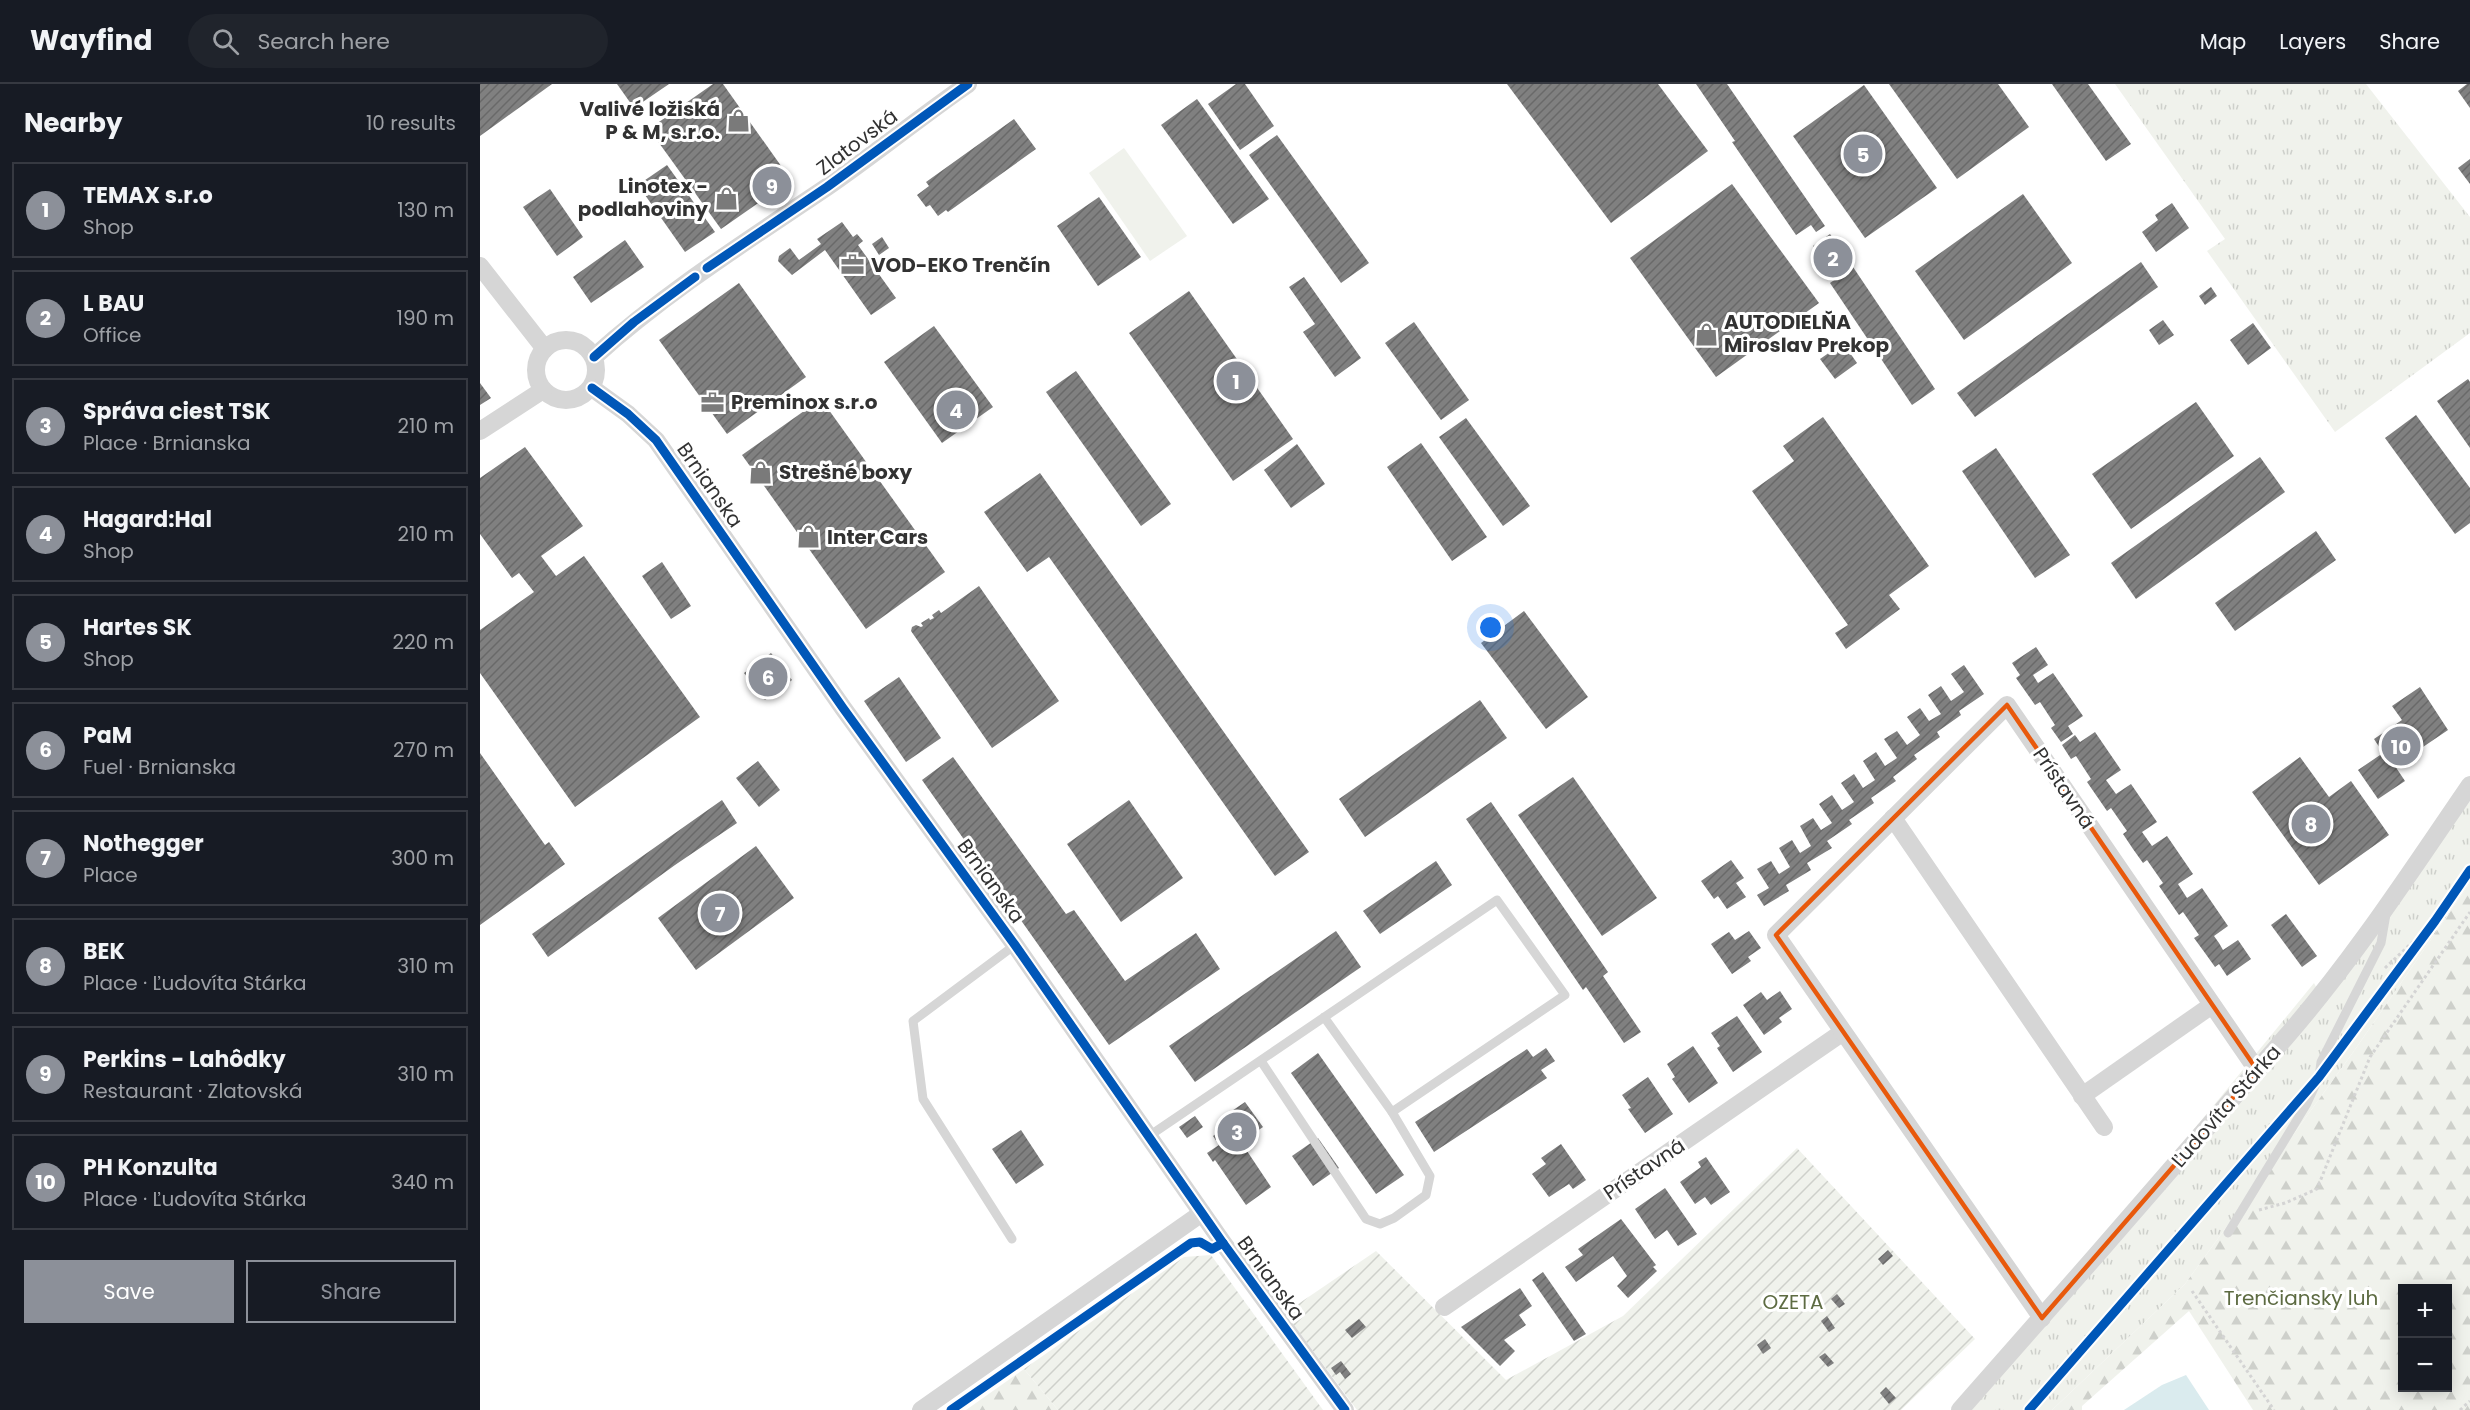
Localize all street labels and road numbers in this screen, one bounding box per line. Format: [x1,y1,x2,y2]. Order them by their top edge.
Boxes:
street label: Zlatovská [811,102,903,182]
street label: Brnianska [670,437,750,533]
street label: Prístavná [2026,742,2102,834]
street label: Brnianska [951,833,1031,929]
street label: Ľudovíta Stárka [2165,1039,2287,1173]
street label: Prístavná [1598,1131,1690,1207]
street label: Brnianska [1231,1230,1311,1326]

